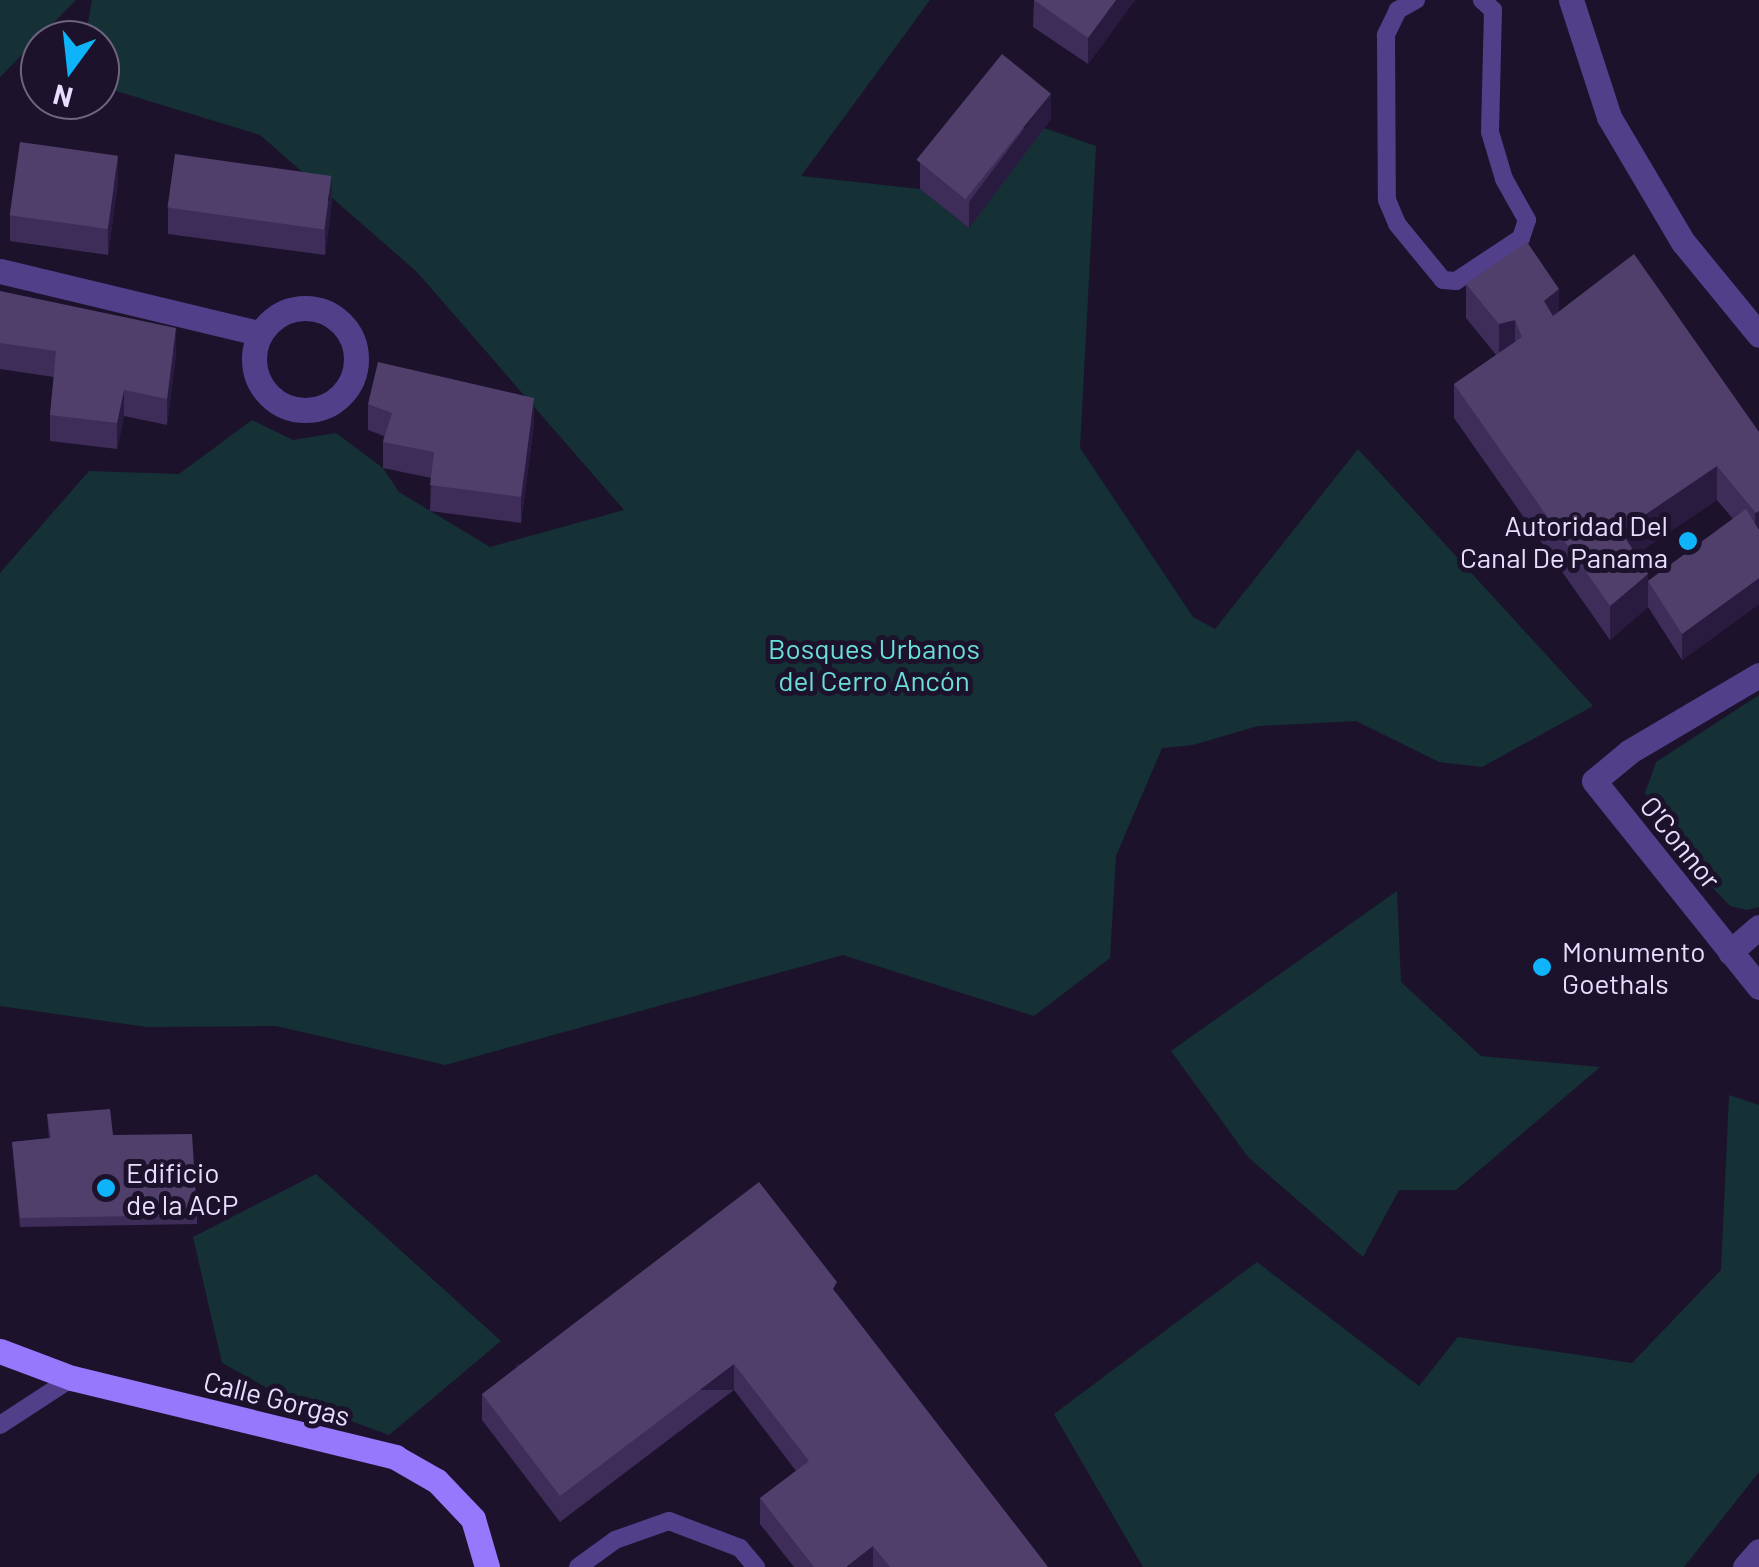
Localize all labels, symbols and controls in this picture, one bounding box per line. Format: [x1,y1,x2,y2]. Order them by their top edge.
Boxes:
north arrow [20,20,120,120]
text: N [49,78,76,116]
place label: Autoridad Del Canal De Panama [1460,508,1668,574]
marker: Autoridad Del Canal De Panama [1677,530,1699,552]
park label: Bosques Urbanos del Cerro Ancón [768,631,980,697]
street label: O'Connor [1634,789,1728,895]
place label: Monumento Goethals [1562,934,1705,1000]
marker: Monumento Goethals [1531,956,1553,978]
place label: Edificio de la ACP [126,1155,238,1221]
marker: Edificio de la ACP [95,1177,117,1199]
street label: Calle Gorgas [200,1364,354,1432]

